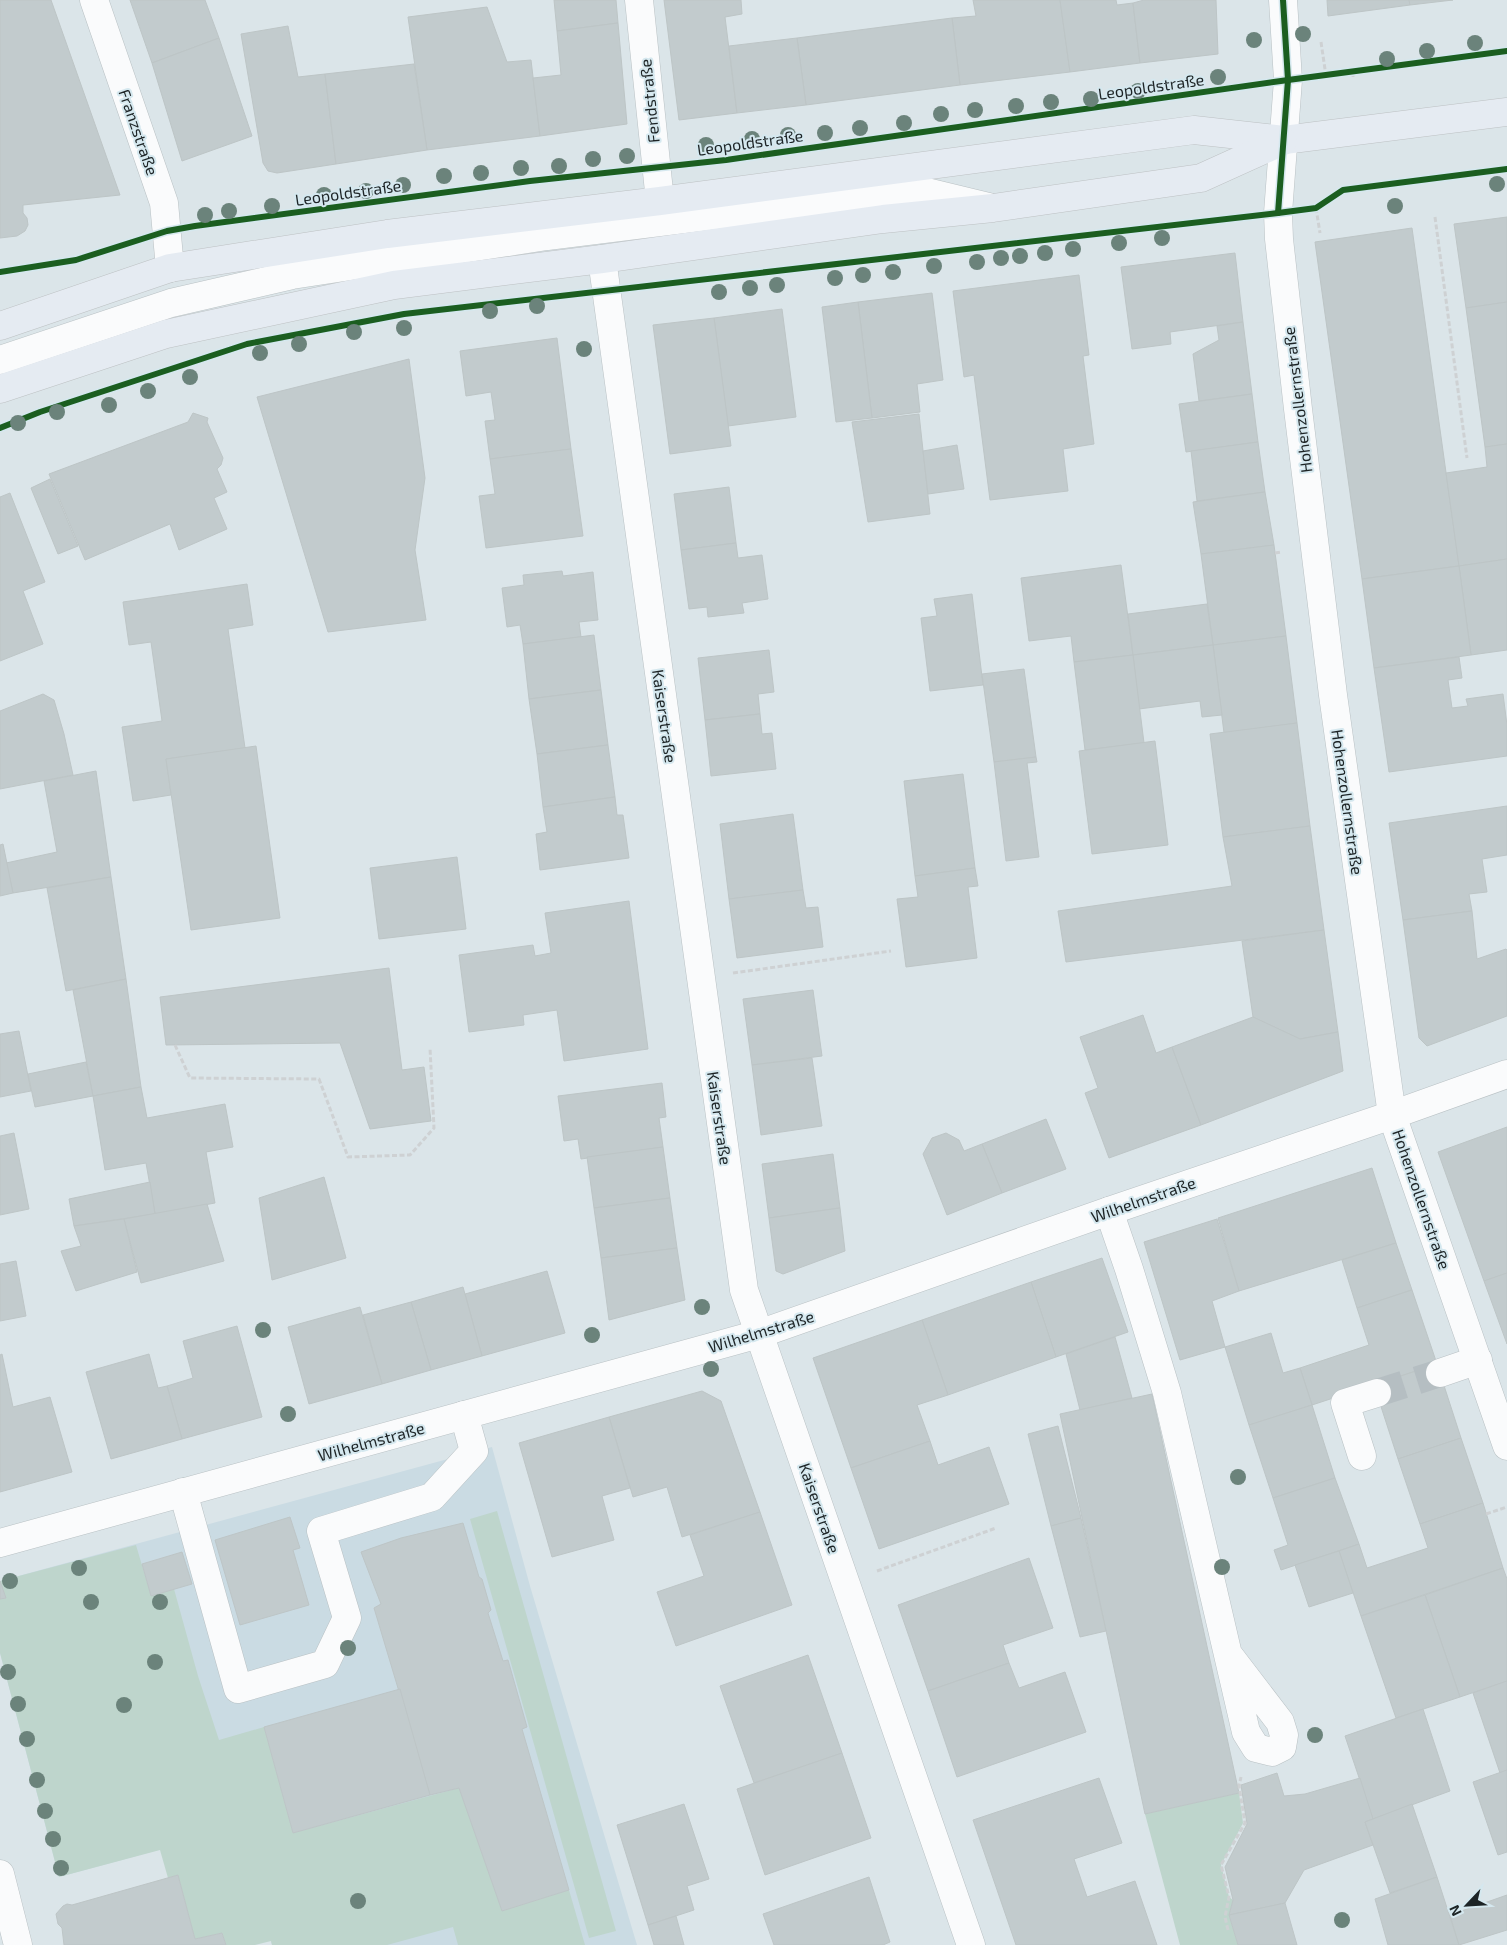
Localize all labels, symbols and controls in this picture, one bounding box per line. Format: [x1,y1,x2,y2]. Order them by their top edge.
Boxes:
street label: Fendstraße [635,58,663,144]
street label: Leopoldstraße [1097,69,1205,103]
street label: Franzstraße [115,86,163,178]
street label: Leopoldstraße [696,125,804,159]
street label: Leopoldstraße [294,175,402,209]
street label: Hohenzollernstraße [1279,326,1315,474]
street label: Kaiserstraße [649,668,681,764]
street label: Hohenzollernstraße [1328,728,1368,876]
street label: Kaiserstraße [704,1070,736,1166]
street label: Hohenzollernstraße [1389,1126,1455,1272]
street label: Wilhelmstraße [1088,1172,1198,1226]
street label: Wilhelmstraße [706,1306,816,1356]
street label: Wilhelmstraße [316,1418,426,1464]
street label: Kaiserstraße [796,1460,844,1556]
north arrow [1442,1880,1492,1930]
text: N [1445,1903,1465,1919]

